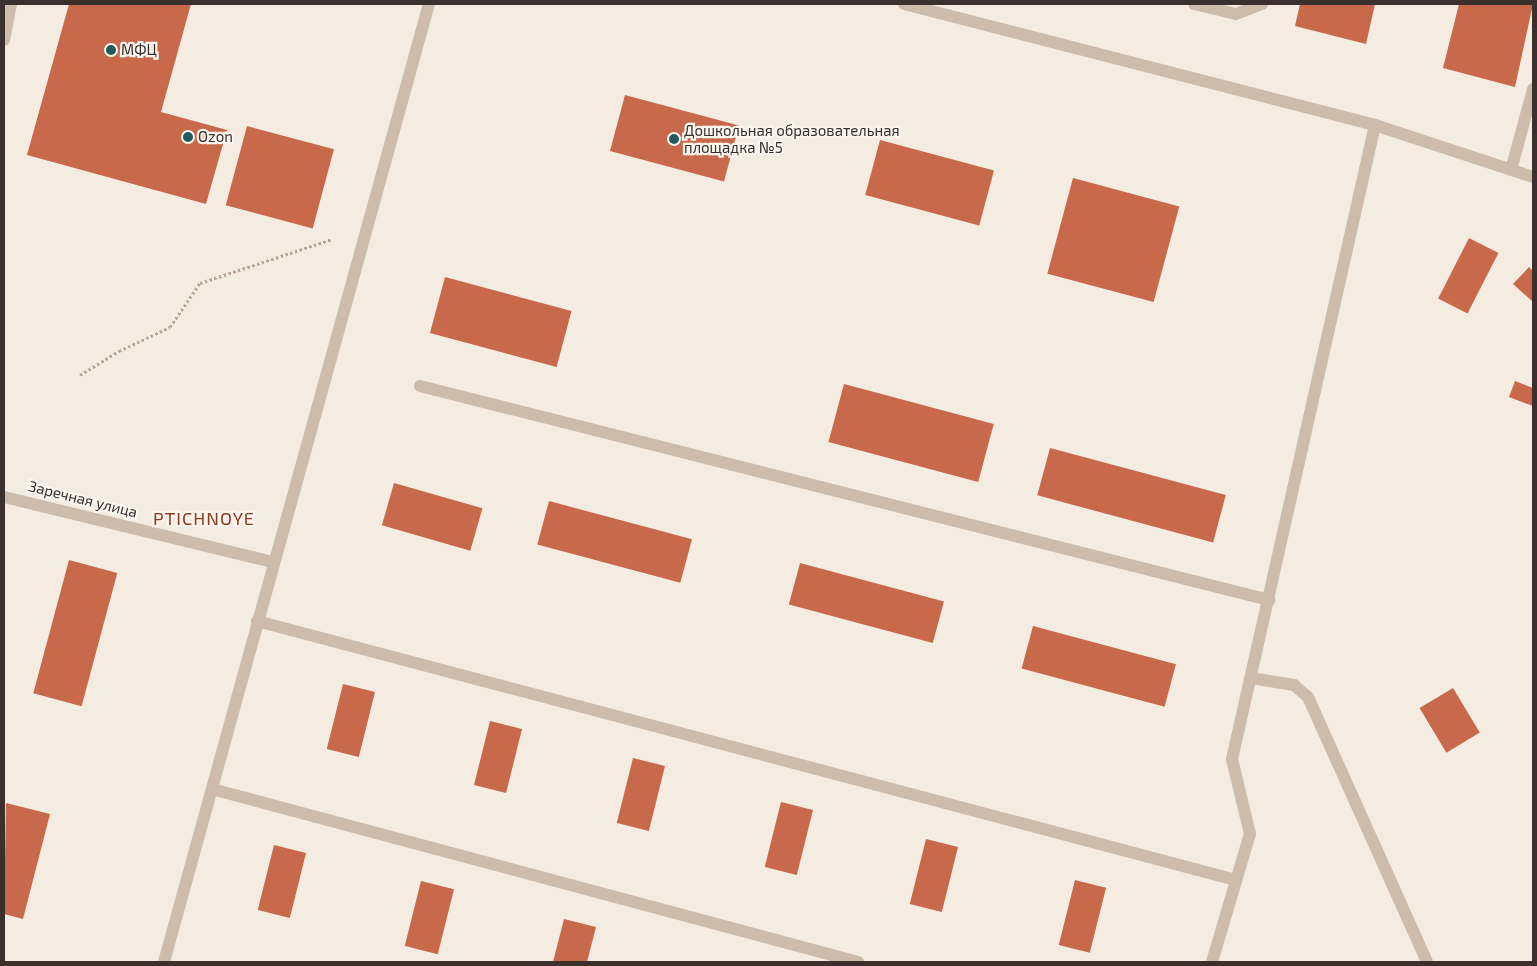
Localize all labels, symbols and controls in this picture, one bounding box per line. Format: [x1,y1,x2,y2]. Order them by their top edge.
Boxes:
place label: МФЦ [121,41,157,59]
marker: МФЦ [105,44,117,56]
place label: Дошкольная образовательная площадка №5 [684,121,900,156]
place label: Ozon [198,128,233,146]
marker: Ozon [182,131,194,143]
marker: Дошкольная образовательная площадка №5 [668,133,680,145]
street label: Заречная улица [27,477,139,521]
district label: PTICHNOYE [152,507,256,529]

